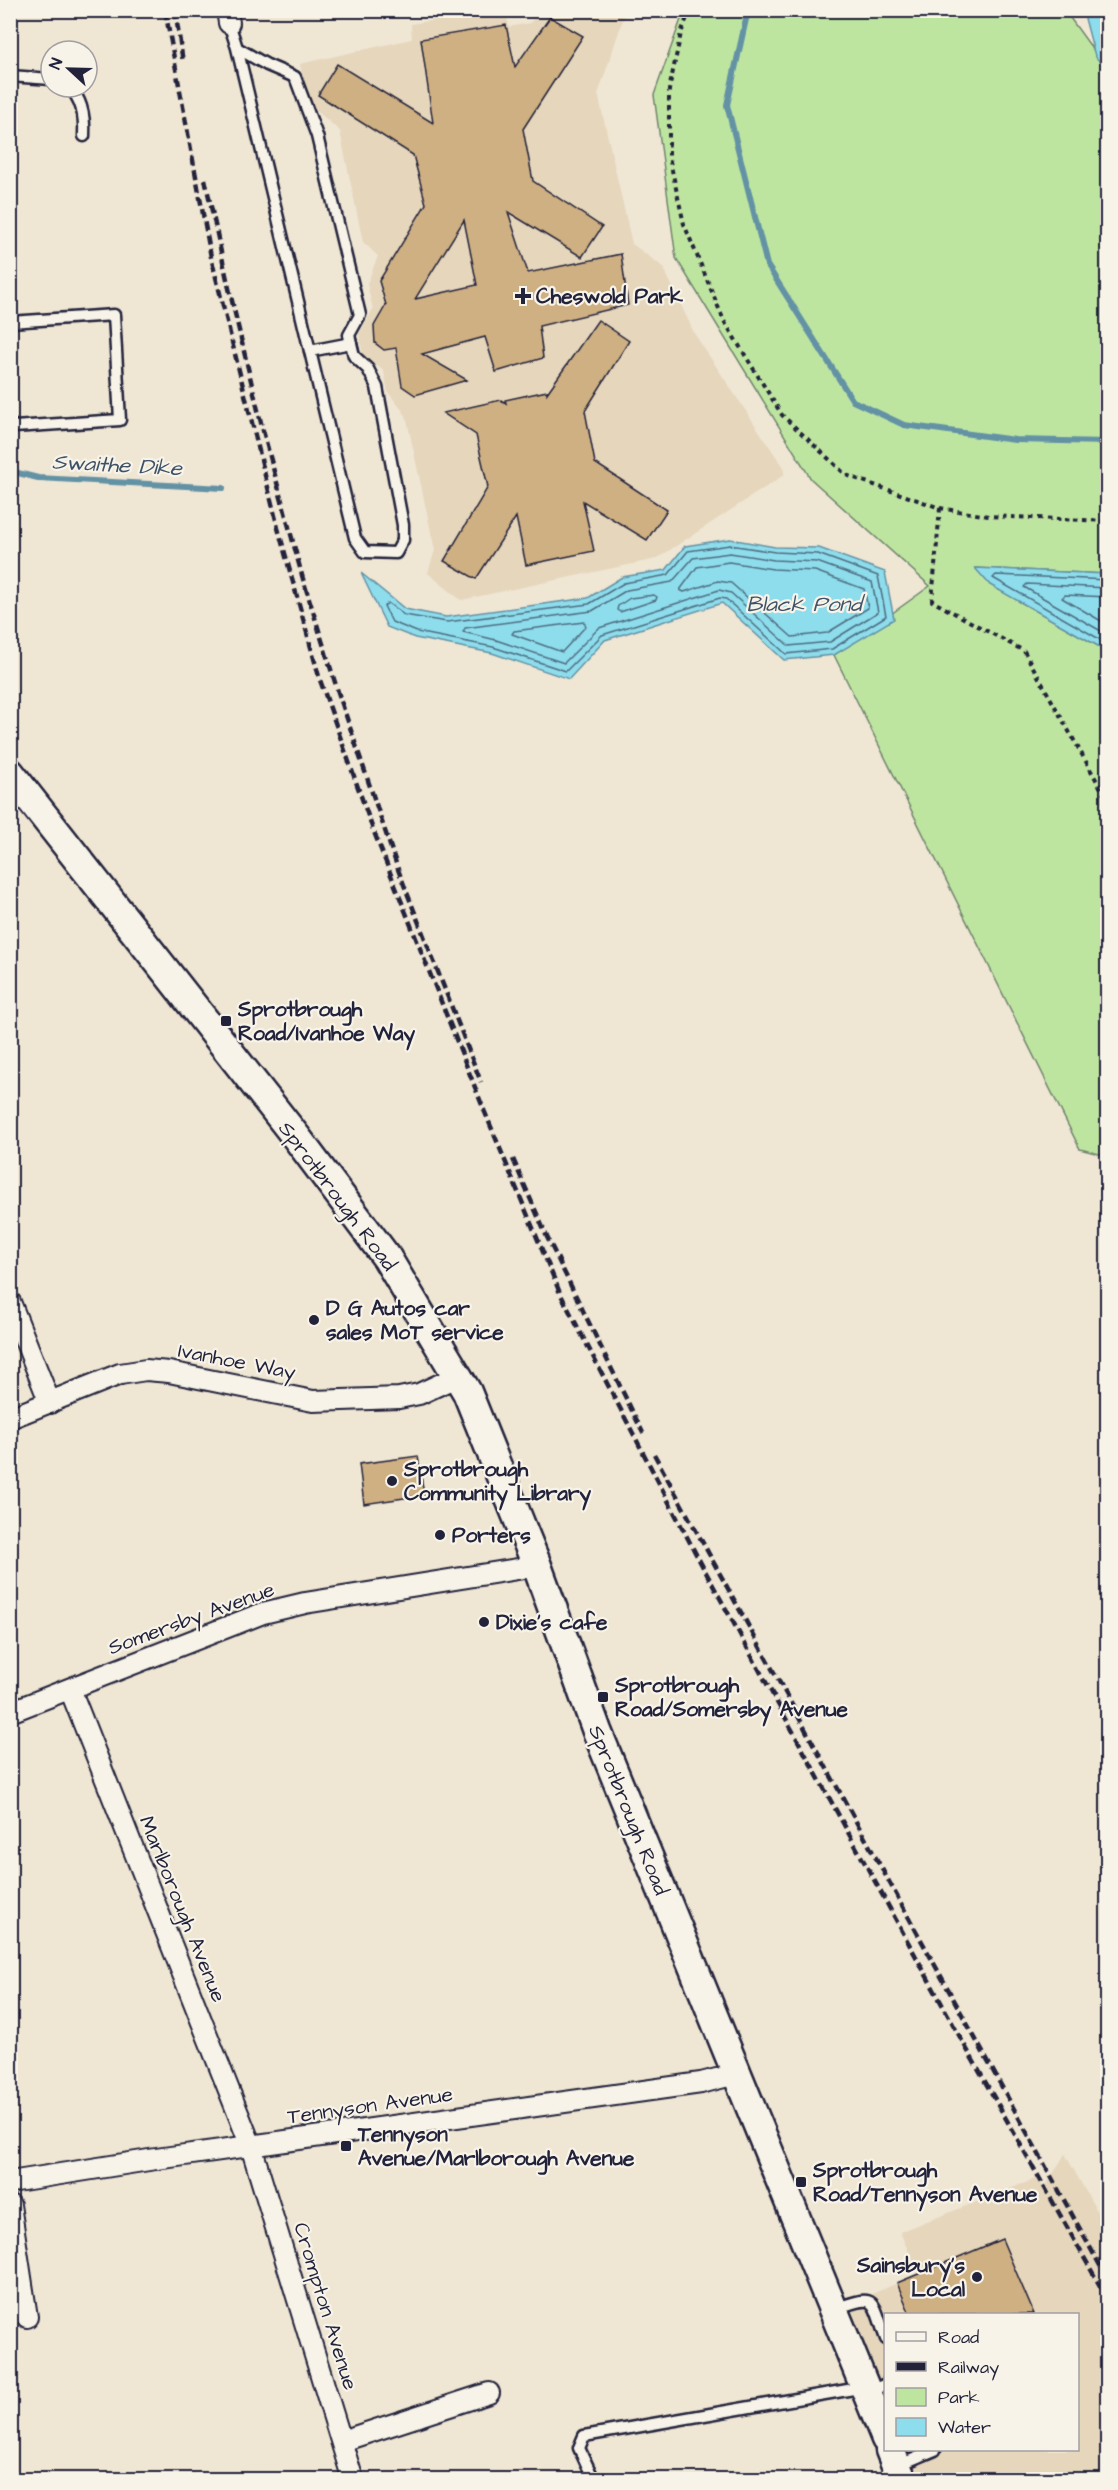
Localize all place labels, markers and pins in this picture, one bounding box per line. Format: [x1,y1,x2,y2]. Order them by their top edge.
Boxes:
place label: Cheswold Park [536,282,683,311]
marker: Cheswold Park [514,287,532,305]
place label: Sprotbrough Road/Ivanhoe Way [237,995,415,1051]
marker: Sprotbrough Road/Ivanhoe Way [219,1014,233,1028]
place label: D G Autos car sales MoT service [326,1294,504,1347]
marker: D G Autos car sales MoT service [307,1313,321,1327]
place label: Sprotbrough Community Library [403,1455,592,1511]
marker: Sprotbrough Community Library [385,1474,399,1488]
place label: Porters [452,1521,531,1550]
marker: Porters [433,1528,447,1542]
place label: Dixie's cafe [496,1608,608,1637]
marker: Dixie's cafe [477,1615,491,1629]
place label: Sprotbrough Road/Somersby Avenue [614,1671,849,1727]
marker: Sprotbrough Road/Somersby Avenue [596,1690,610,1704]
place label: Tennyson Avenue/Marlborough Avenue [357,2120,635,2175]
marker: Tennyson Avenue/Marlborough Avenue [339,2139,353,2153]
place label: Sprotbrough Road/Tennyson Avenue [812,2156,1038,2212]
marker: Sprotbrough Road/Tennyson Avenue [794,2175,808,2189]
place label: Sainsbury's Local [856,2251,966,2304]
marker: Sainsbury's Local [970,2270,984,2284]

